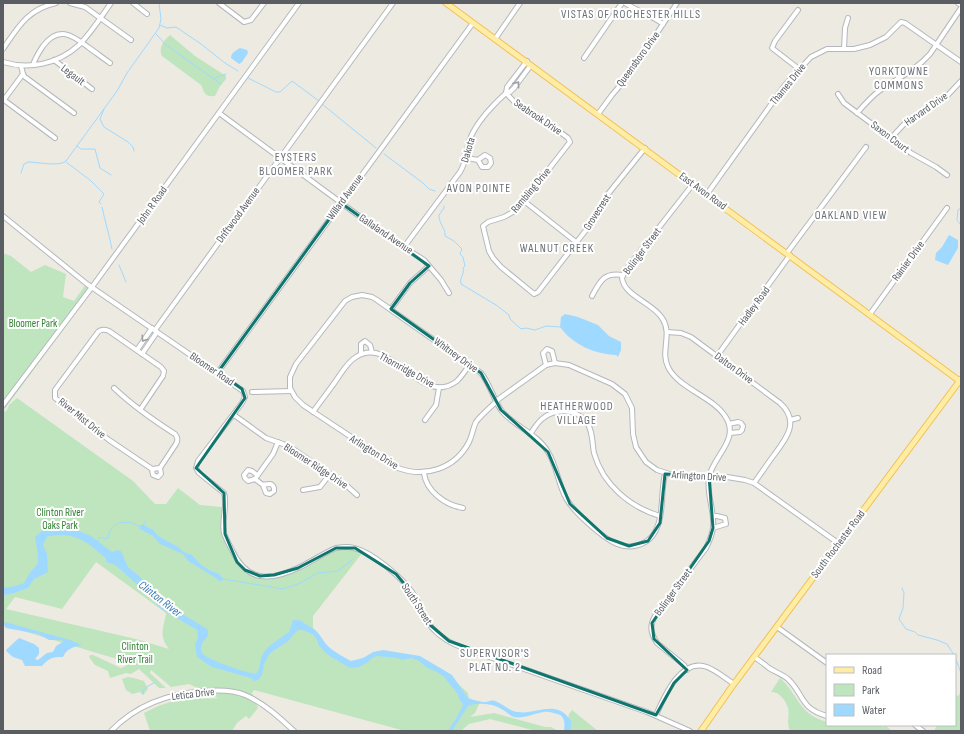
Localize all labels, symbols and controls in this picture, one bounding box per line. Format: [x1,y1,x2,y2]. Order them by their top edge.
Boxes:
district label: VISTAS OF ROCHESTER HILLS [561,7,701,22]
street label: Queensboro Drive [614,29,662,89]
street label: Thames Drive [767,61,809,107]
street label: Legault [58,62,88,89]
district label: YORKTOWNE COMMONS [869,64,929,93]
one-way arrow [512,82,519,89]
street label: Harvard Drive [902,89,950,129]
street label: Seabrook Drive [511,96,565,138]
street label: Saxon Court [868,118,912,156]
street label: Dakota [458,136,478,164]
district label: EYSTERS BLOOMER PARK [259,150,333,179]
street label: Rambling Drive [508,165,554,215]
street label: East Avon Road [677,169,730,213]
street label: Willard Avenue [324,171,366,223]
district label: AVON POINTE [446,181,511,196]
street label: John R Road [133,183,170,227]
street label: Driftwood Avenue [213,185,263,245]
street label: Grovecrest [580,191,614,233]
district label: OAKLAND VIEW [815,208,887,223]
street label: Gallaland Avenue [357,211,415,257]
street label: Bolinger Street [620,224,664,277]
street label: Rainier Drive [889,238,927,284]
district label: WALNUT CREEK [520,241,594,256]
street label: Hadley Road [735,284,773,328]
park label: Bloomer Park [9,317,58,330]
one-way arrow [142,335,149,342]
street label: Whitney Drive [431,335,481,375]
street label: Bloomer Road [187,349,237,389]
street label: Dalton Drive [712,349,756,387]
street label: Thornridge Drive [377,350,437,390]
street label: River Mist Drive [56,395,108,441]
district label: HEATHERWOOD VILLAGE [540,399,614,428]
street label: Arlington Drive [346,431,401,472]
street label: Bloomer Ridge Drive [281,440,351,492]
street label: Arlington Drive [670,468,727,484]
park label: Clinton River Oaks Park [36,506,84,532]
street label: South Rochester Road [808,507,868,580]
street label: Bolinger Street [651,565,695,618]
water label: Clinton River [135,577,185,621]
street label: South Street [399,581,436,628]
park label: Clinton River Trail [117,640,153,666]
district label: SUPERVISOR'S PLAT NO. 2 [460,646,530,675]
legend [826,654,956,726]
text: Road [862,663,882,678]
text: Park [862,683,880,698]
street label: Letica Drive [171,685,215,703]
text: Water [862,703,886,718]

